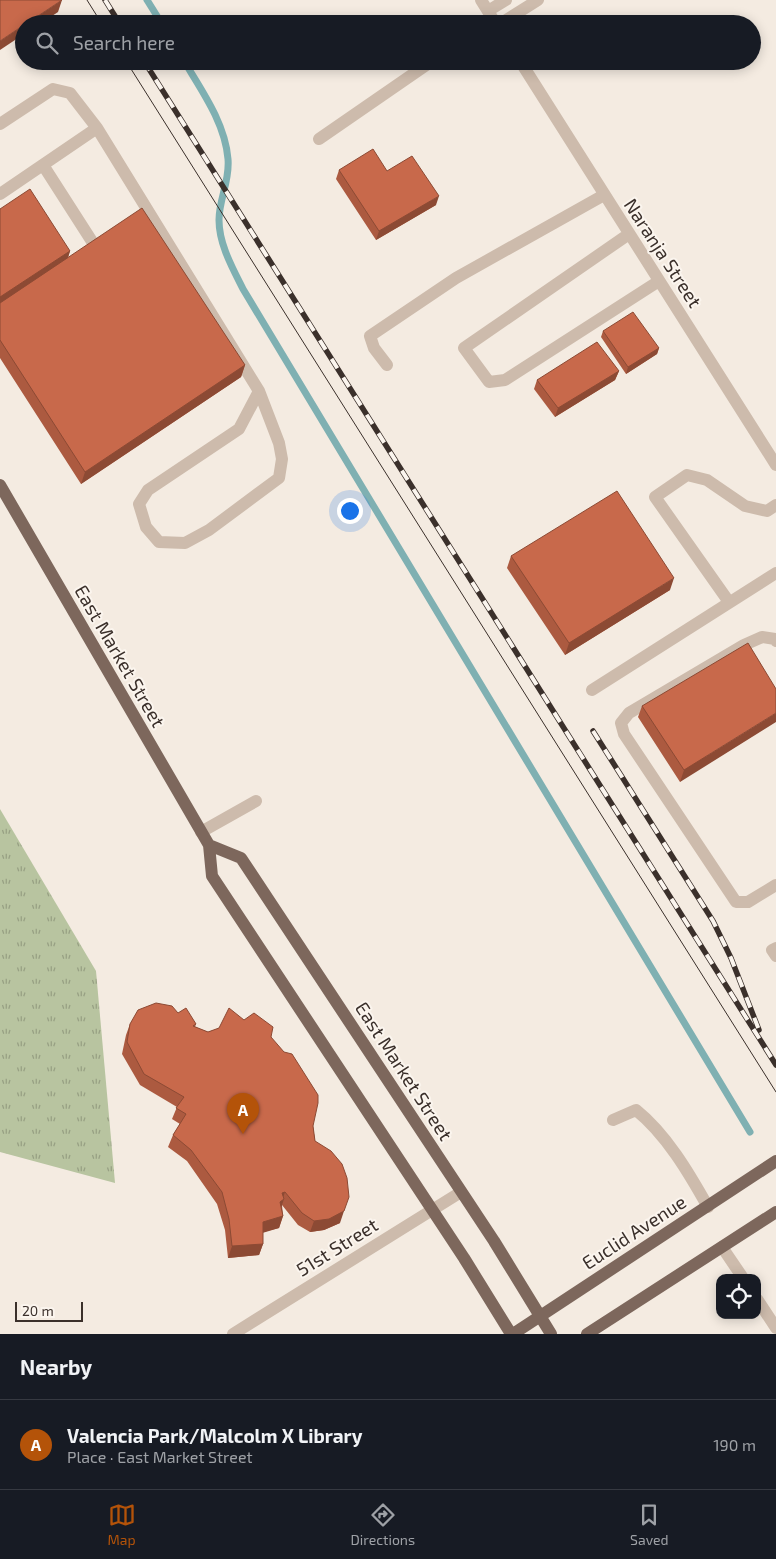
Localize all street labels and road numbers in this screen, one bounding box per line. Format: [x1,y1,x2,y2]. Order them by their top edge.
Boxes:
street label: Naranja Street [620,194,707,311]
street label: East Market Street [70,580,171,731]
street label: East Market Street [351,997,458,1144]
street label: Euclid Avenue [577,1189,690,1274]
street label: 51st Street [292,1213,382,1281]

